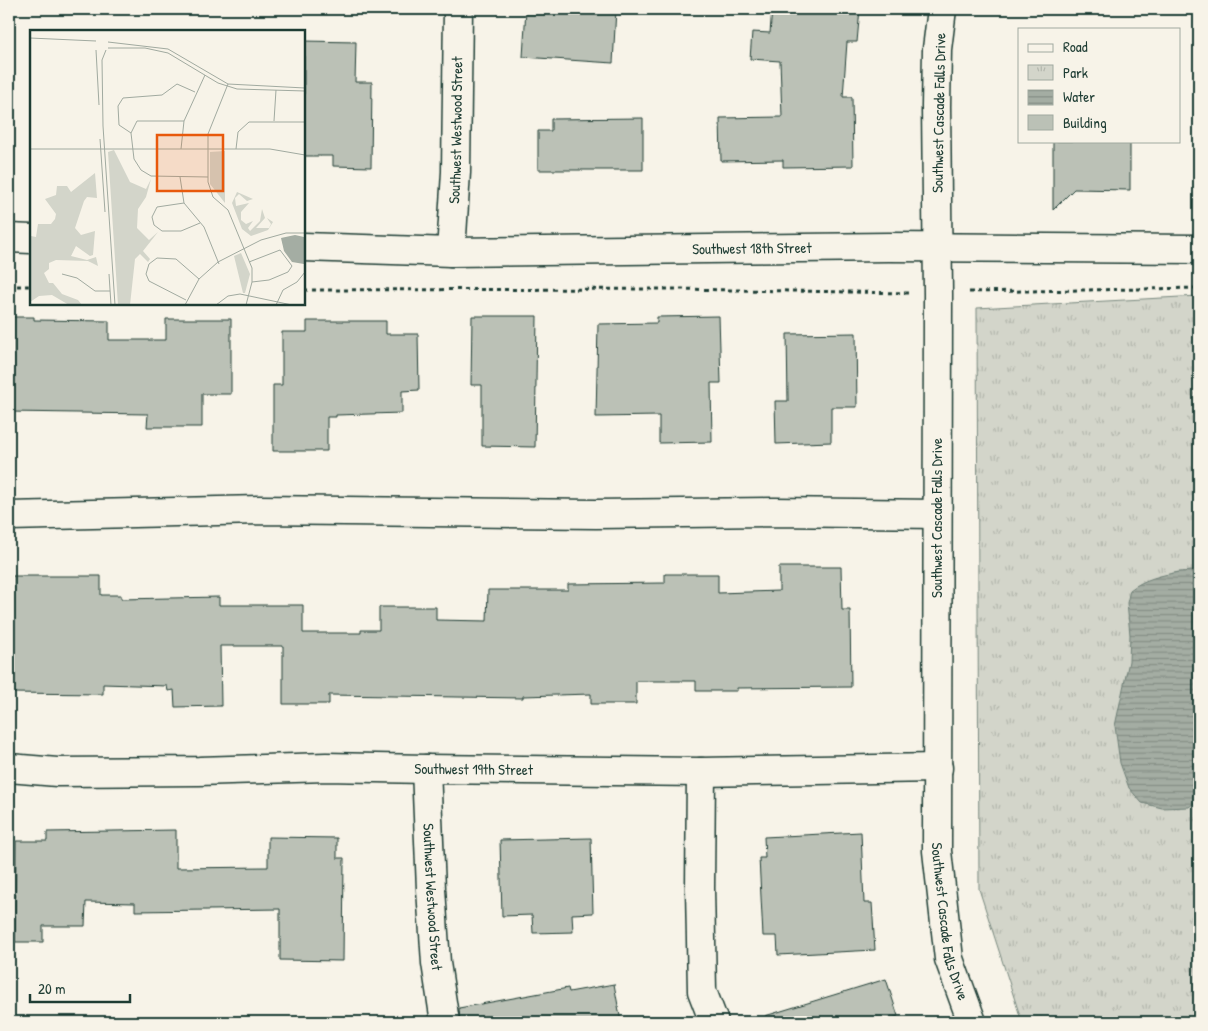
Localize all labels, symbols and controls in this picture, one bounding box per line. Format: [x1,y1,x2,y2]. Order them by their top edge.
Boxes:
legend [1018,28,1180,142]
inset map [30,30,305,305]
street label: Southwest Cascade Falls Drive [927,33,950,193]
text: Road [1063,36,1088,57]
street label: Southwest Westwood Street [443,56,467,204]
text: Park [1063,62,1088,83]
text: Water [1063,86,1095,107]
text: Building [1063,112,1107,133]
street label: Southwest 18th Street [692,237,813,259]
street label: Southwest Cascade Falls Drive [926,438,947,598]
street label: Southwest 19th Street [414,758,534,780]
street label: Southwest Westwood Street [418,823,448,973]
street label: Southwest Cascade Falls Drive [927,843,974,1003]
scale bar [30,971,130,1003]
text: 20 m [38,978,65,999]

